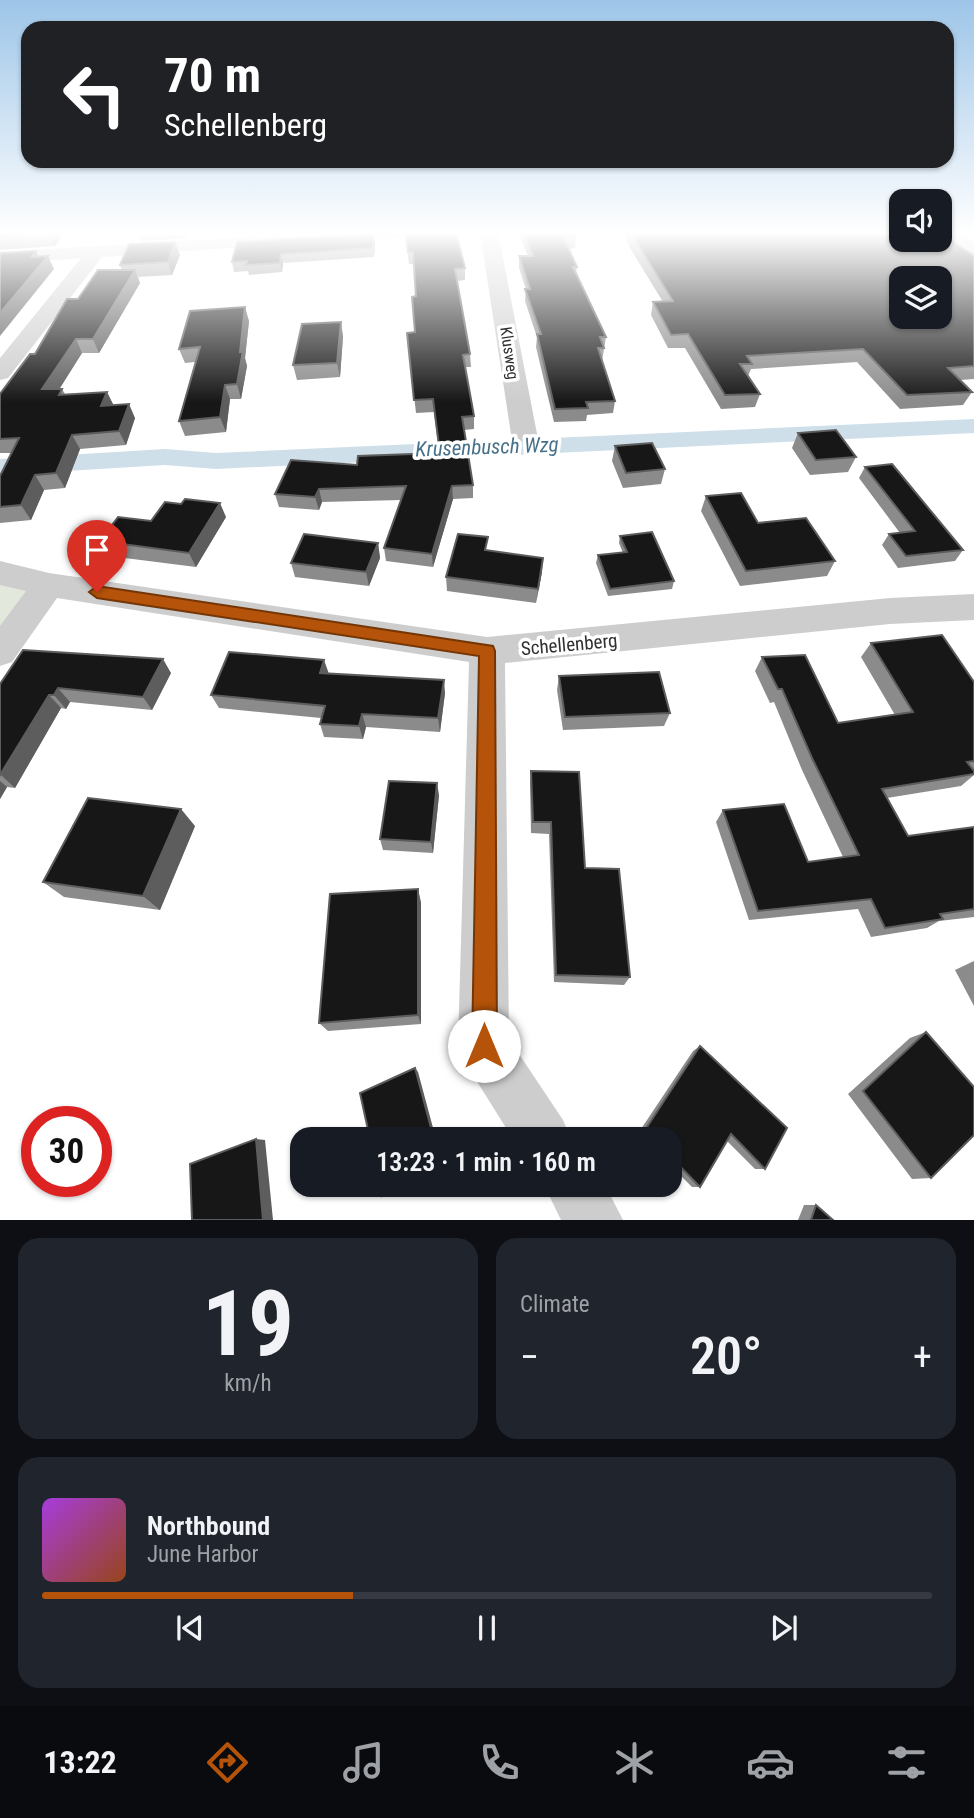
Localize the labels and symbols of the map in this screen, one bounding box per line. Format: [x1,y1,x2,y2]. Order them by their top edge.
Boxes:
street label: Klusweg [496,325,523,381]
water label: Krusenbusch Wzg [415,433,559,461]
pin [67,520,127,592]
street label: Schellenberg [520,629,618,660]
position arrow [447,1009,521,1083]
speed limit sign: 30 [21,1106,112,1197]

